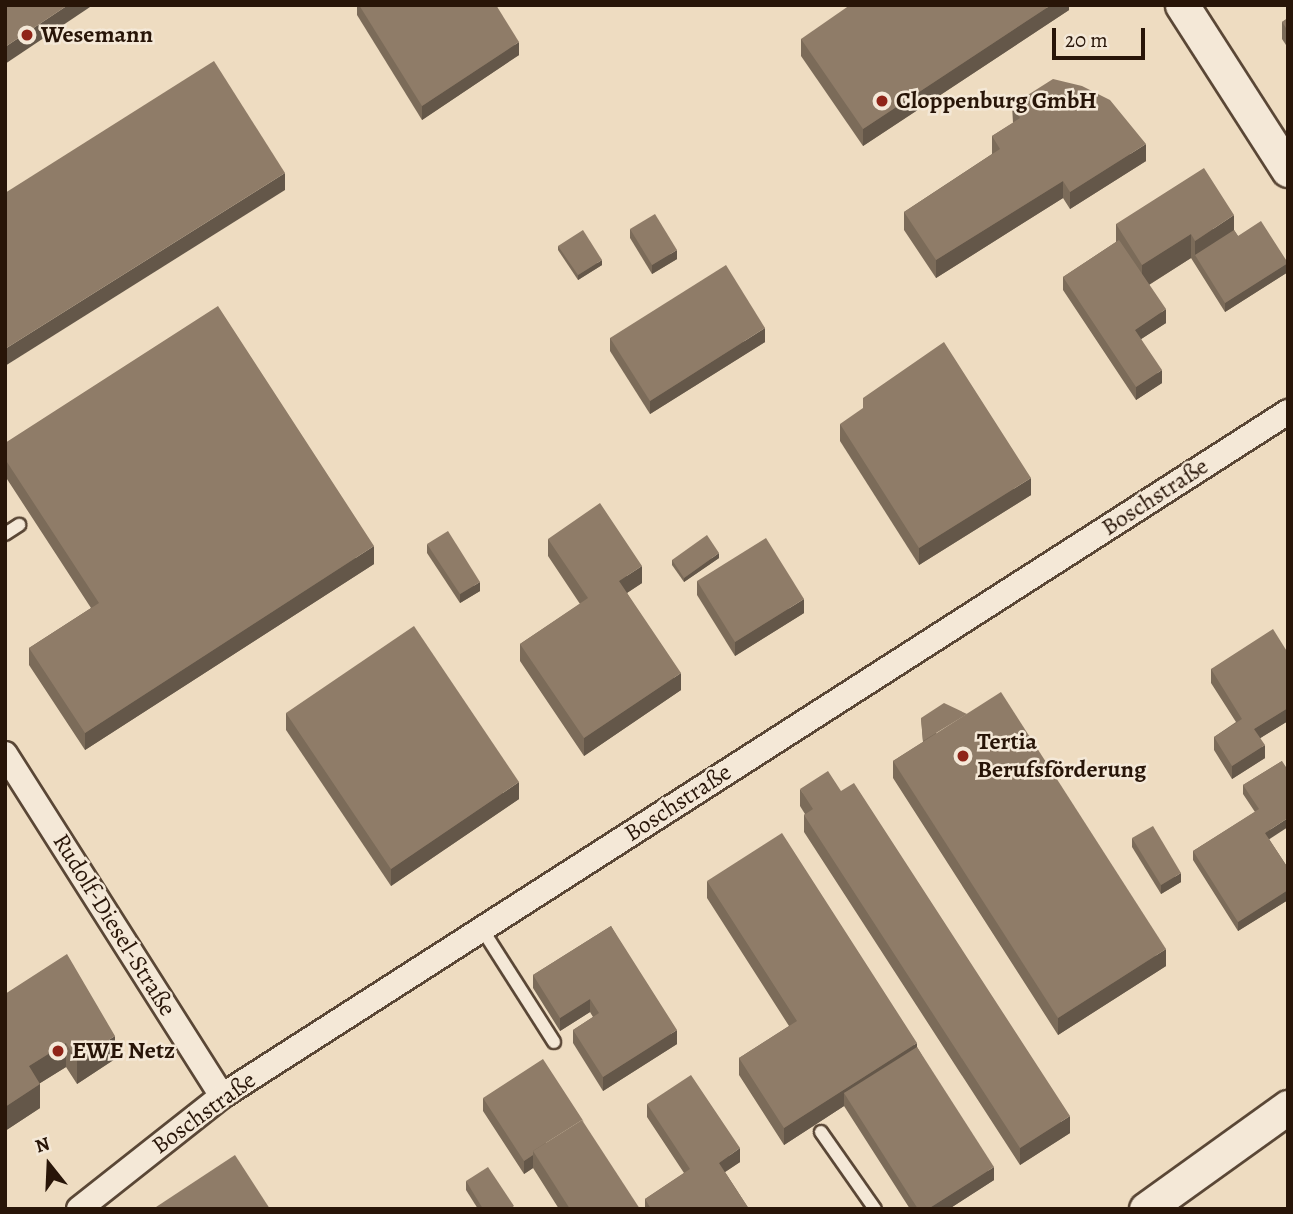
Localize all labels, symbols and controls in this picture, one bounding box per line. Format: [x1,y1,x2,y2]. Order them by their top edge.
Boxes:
scale bar [1055,14,1148,58]
place label: Wesemann [41,21,153,49]
text: 20 m [1065,26,1108,54]
marker: Wesemann [19,27,35,43]
place label: Cloppenburg GmbH [896,87,1097,115]
marker: Cloppenburg GmbH [874,93,890,109]
street label: Boschstraße [1096,452,1214,542]
place label: Tertia Berufsförderung [977,728,1146,784]
marker: Tertia Berufsförderung [955,748,971,764]
street label: Boschstraße [619,758,737,848]
street label: Rudolf-Diesel-Straße [46,829,182,1021]
place label: EWE Netz [72,1037,175,1065]
marker: EWE Netz [50,1043,66,1059]
street label: Boschstraße [146,1066,262,1160]
north arrow [14,1130,84,1200]
text: N [32,1131,53,1160]

